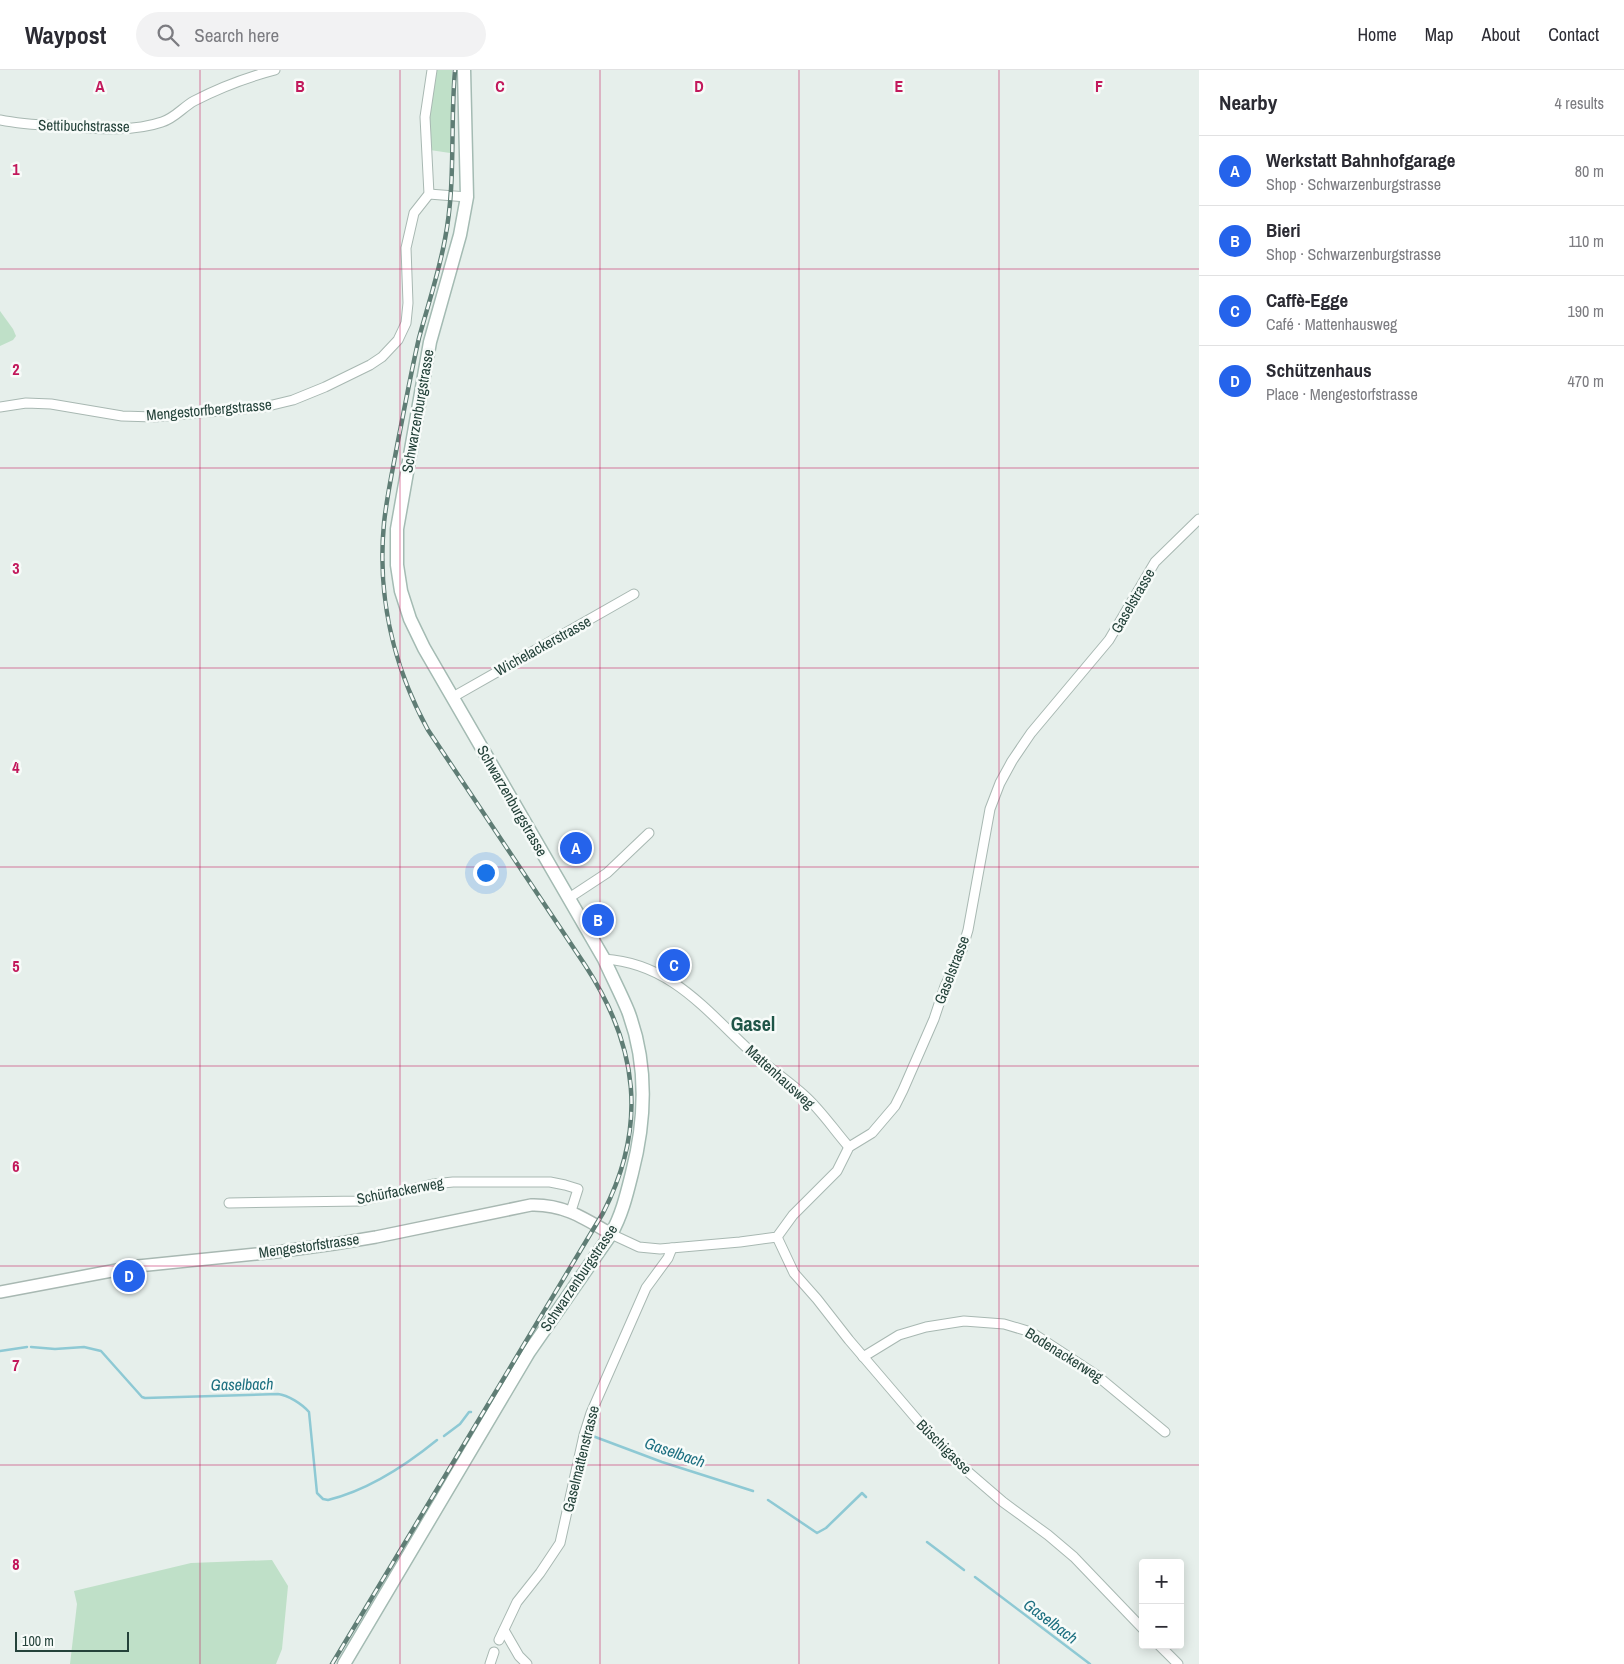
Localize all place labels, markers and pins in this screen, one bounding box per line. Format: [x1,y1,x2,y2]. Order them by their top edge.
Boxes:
pin: A [560,829,592,867]
pin: B [582,901,614,939]
pin: C [658,946,690,984]
pin: D [113,1257,145,1295]

